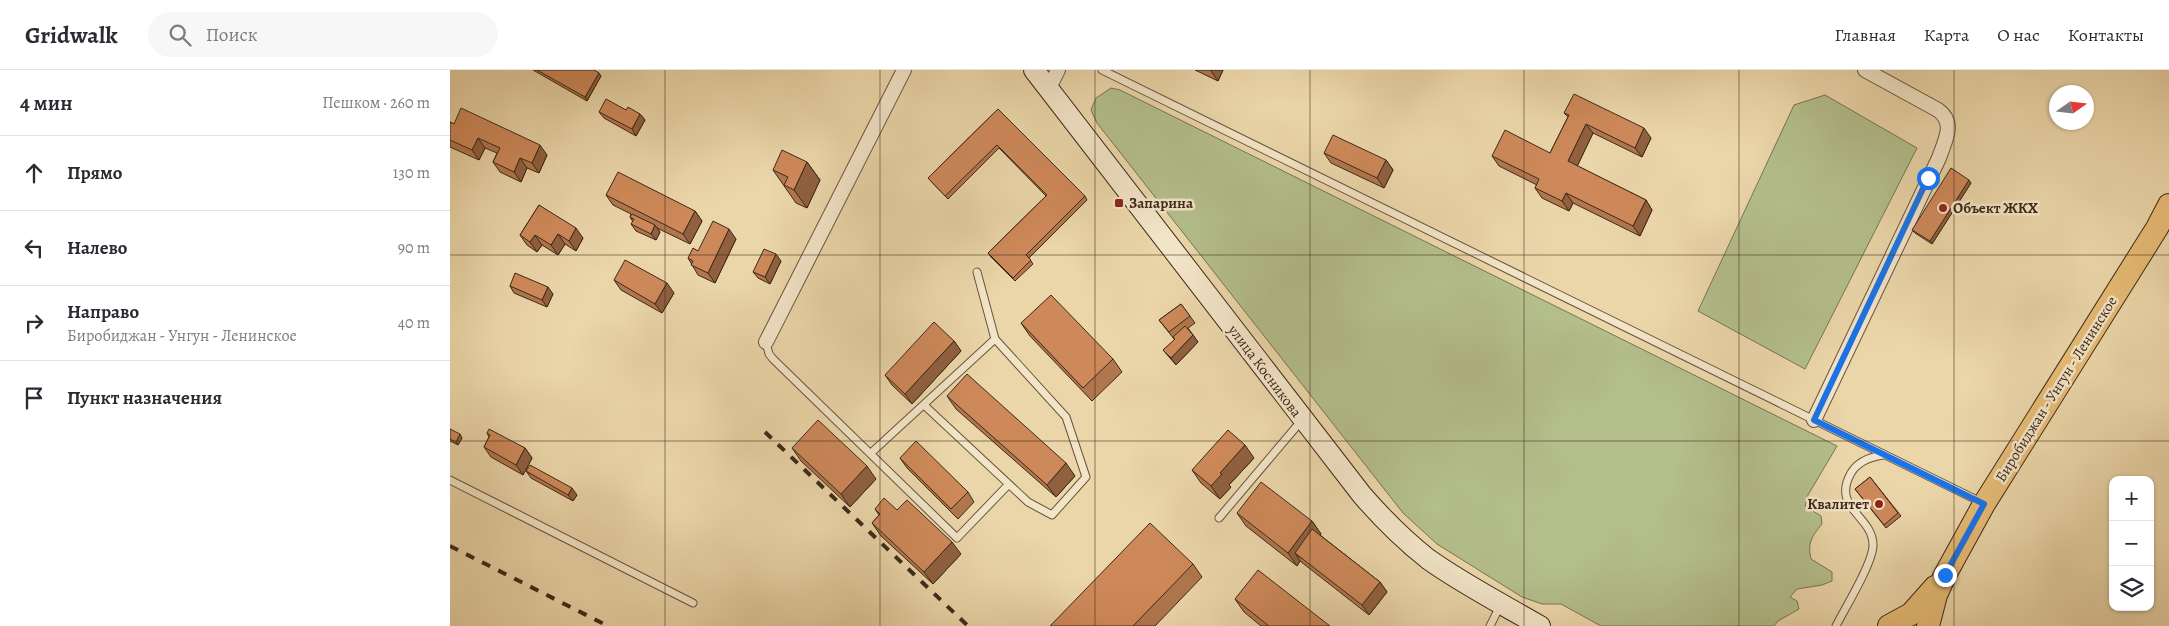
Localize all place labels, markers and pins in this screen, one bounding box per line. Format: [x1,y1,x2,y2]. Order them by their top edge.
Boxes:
place label: Запарина [1129,193,1194,213]
marker: Запарина [1113,197,1125,209]
place label: Объект ЖКХ [1953,198,2039,218]
marker: Объект ЖКХ [1937,202,1949,214]
place label: Квалитет [1807,494,1869,514]
marker: Квалитет [1873,498,1885,510]

